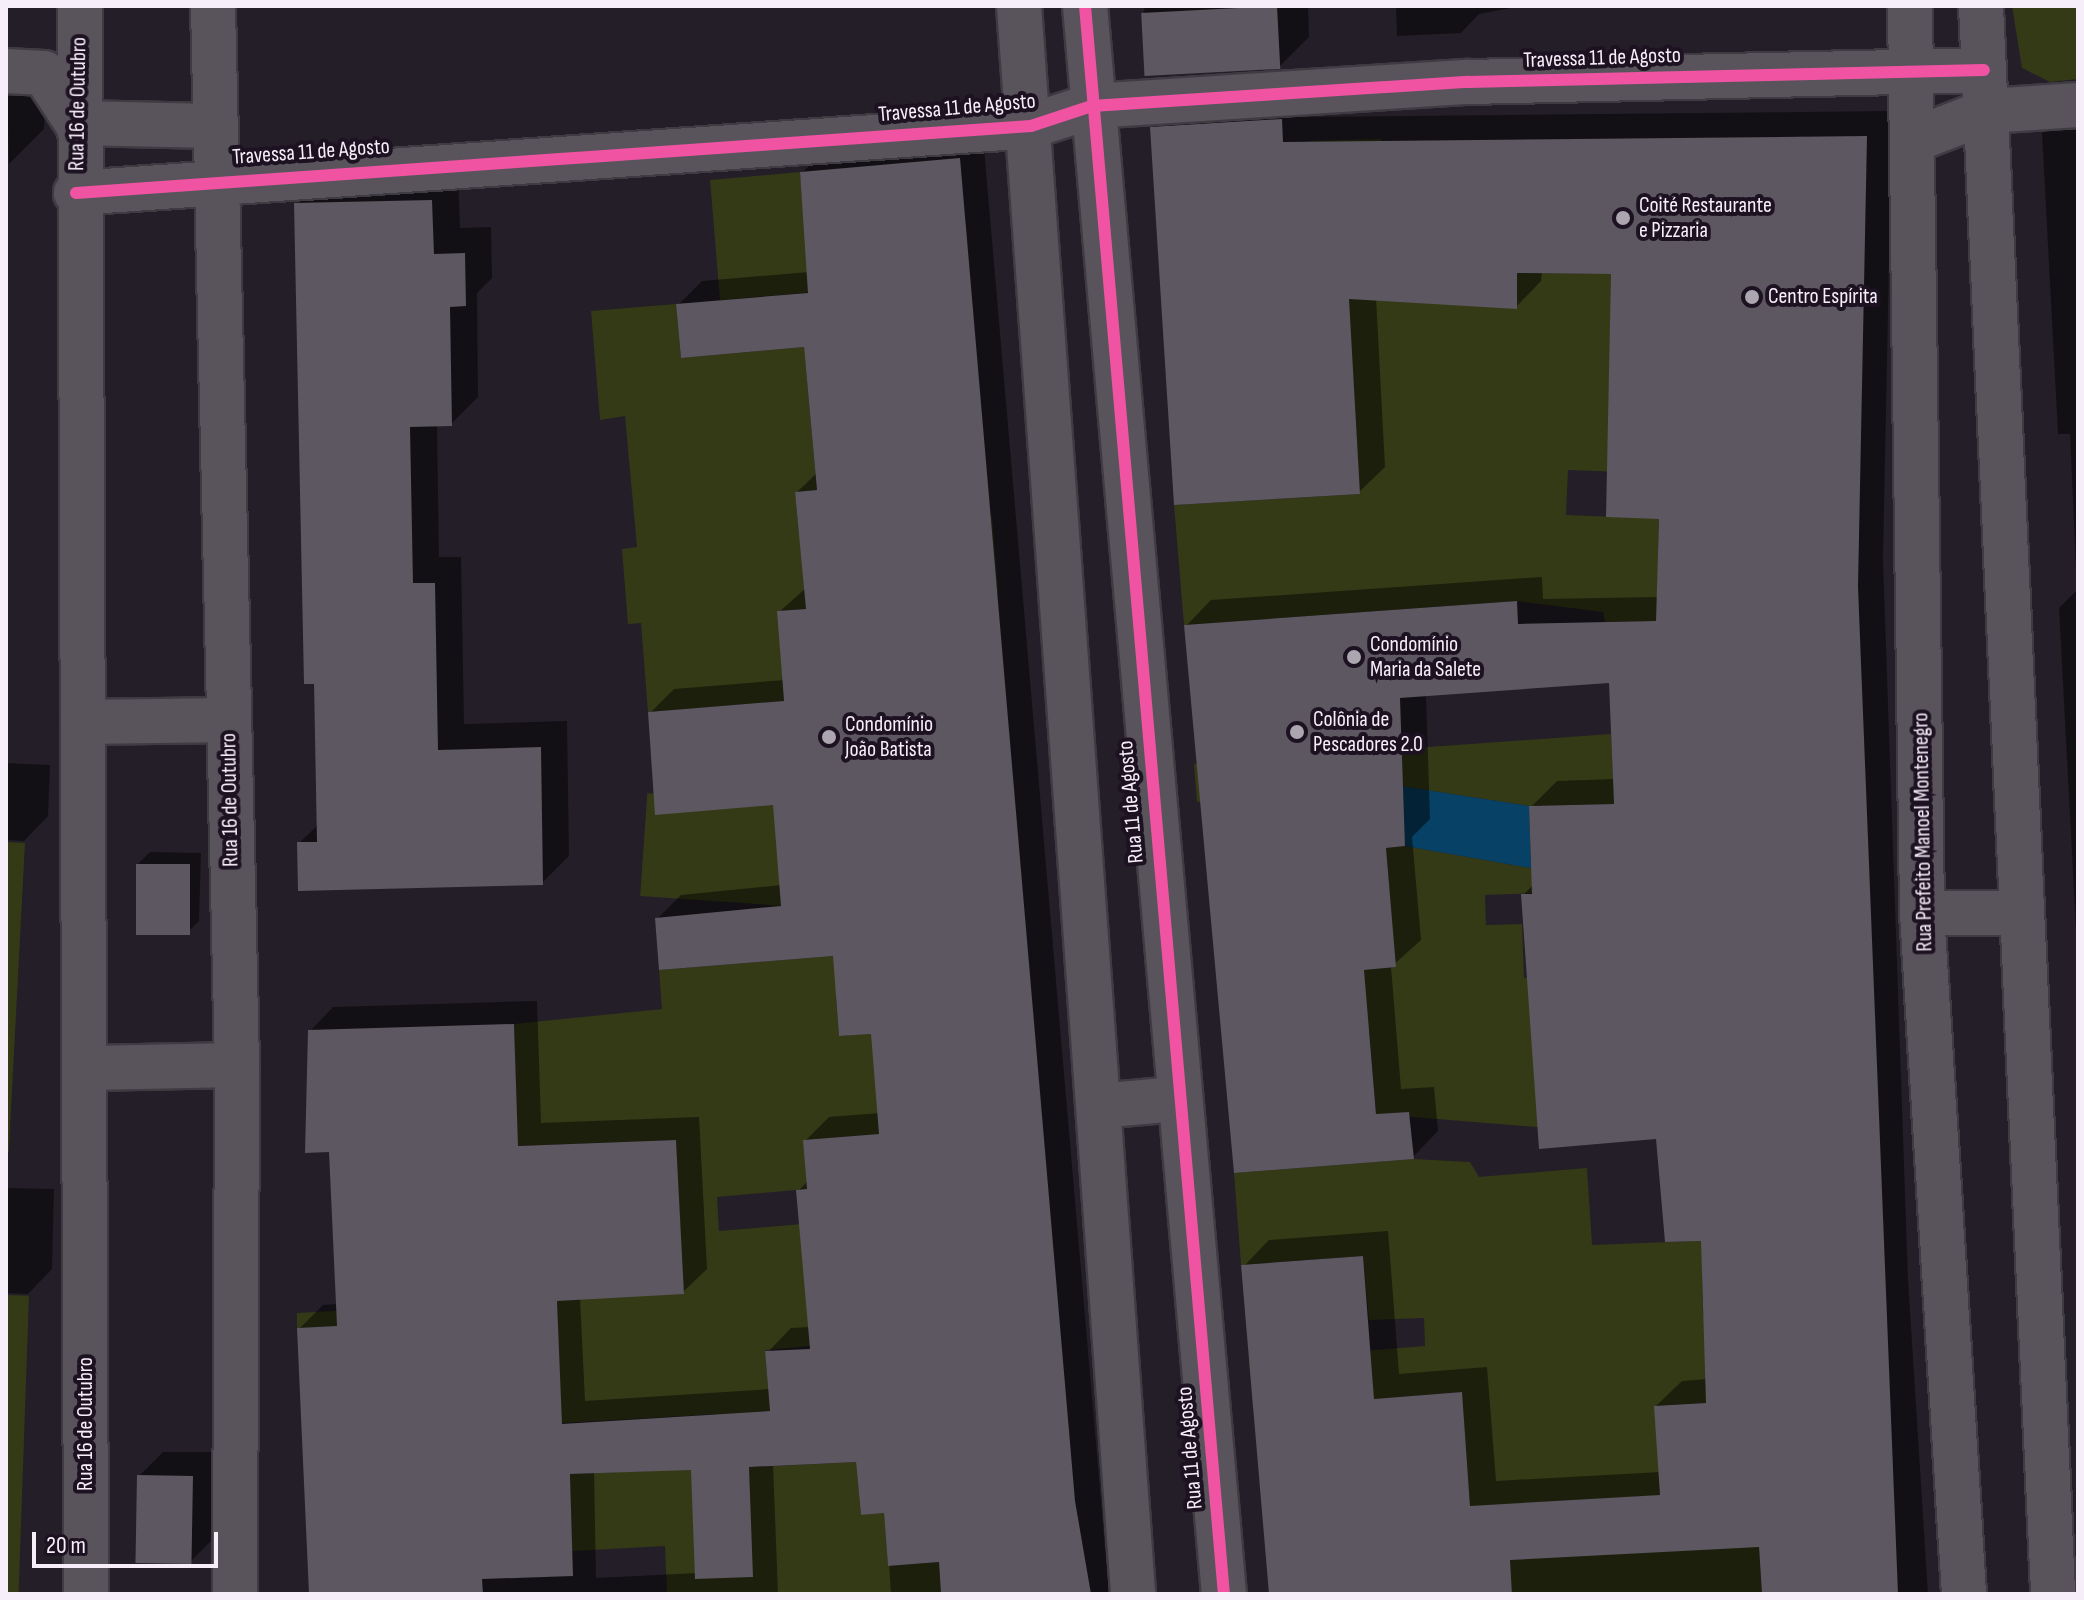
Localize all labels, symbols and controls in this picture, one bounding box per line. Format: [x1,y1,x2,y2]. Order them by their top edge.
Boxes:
street label: Rua 16 de Outubro [64,37,92,171]
street label: Travessa 11 de Agosto [1523,42,1681,74]
street label: Travessa 11 de Agosto [877,88,1037,128]
street label: Travessa 11 de Agosto [231,133,391,171]
place label: Coité Restaurante e Pizzaria [1639,192,1772,244]
marker: Coité Restaurante e Pizzaria [1614,209,1632,227]
place label: Centro Espírita [1768,284,1878,310]
marker: Centro Espírita [1743,288,1761,306]
place label: Condomínio Maria da Salete [1370,631,1481,682]
marker: Condomínio Maria da Salete [1345,648,1363,666]
place label: Colônia de Pescadores 2.0 [1313,706,1423,758]
place label: Condomínio João Batista [845,711,933,762]
street label: Rua Prefeito Manoel Montenegro [1908,712,1938,952]
marker: Colônia de Pescadores 2.0 [1288,723,1306,741]
marker: Condomínio João Batista [820,728,838,746]
street label: Rua 16 de Outubro [216,733,244,867]
street label: Rua 11 de Agosto [1112,740,1150,864]
street label: Rua 16 de Outubro [73,1357,99,1491]
street label: Rua 11 de Agosto [1171,1386,1209,1510]
scale bar [36,1516,222,1566]
text: 20 m [46,1531,86,1560]

